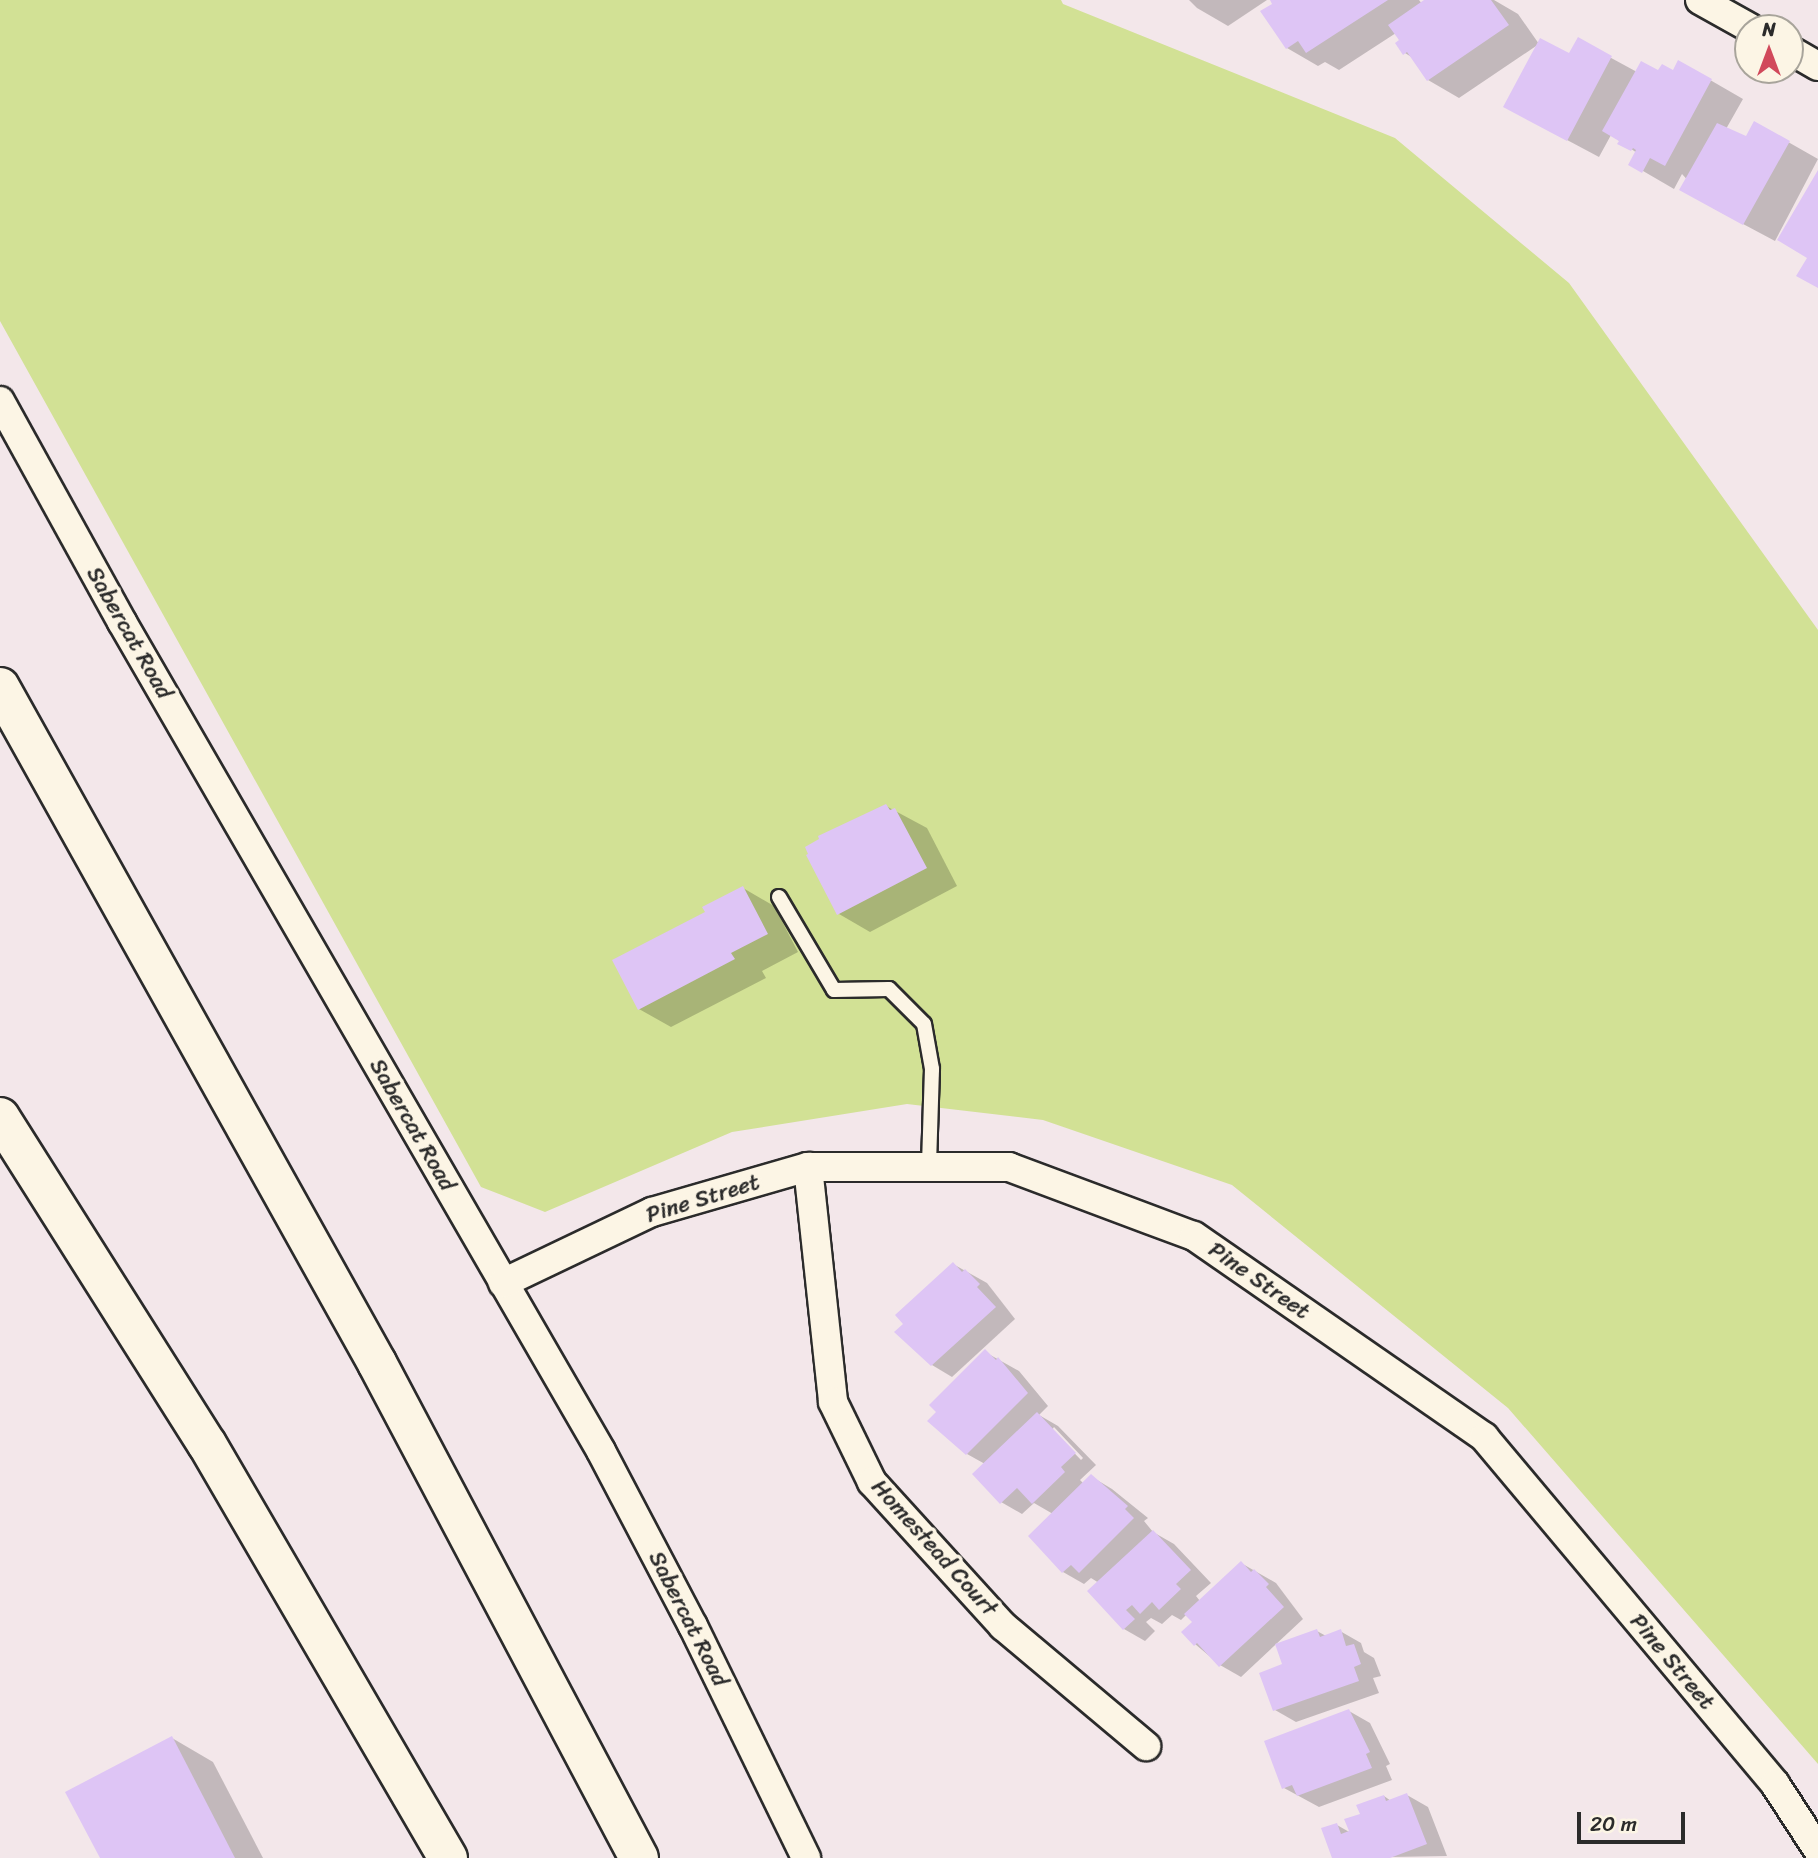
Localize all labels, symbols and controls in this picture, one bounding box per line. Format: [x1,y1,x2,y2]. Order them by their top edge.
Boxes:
text: N [1762,13,1776,46]
north arrow [1734,14,1804,84]
street label: Sabercat Road [80,562,178,704]
street label: Sabercat Road [363,1054,461,1196]
street label: Pine Street [643,1169,763,1229]
street label: Pine Street [1203,1236,1315,1326]
street label: Homestead Court [865,1473,1003,1623]
street label: Sabercat Road [642,1547,734,1691]
street label: Pine Street [1624,1608,1720,1716]
scale bar [1580,1798,1688,1842]
text: 20 m [1590,1805,1637,1843]

